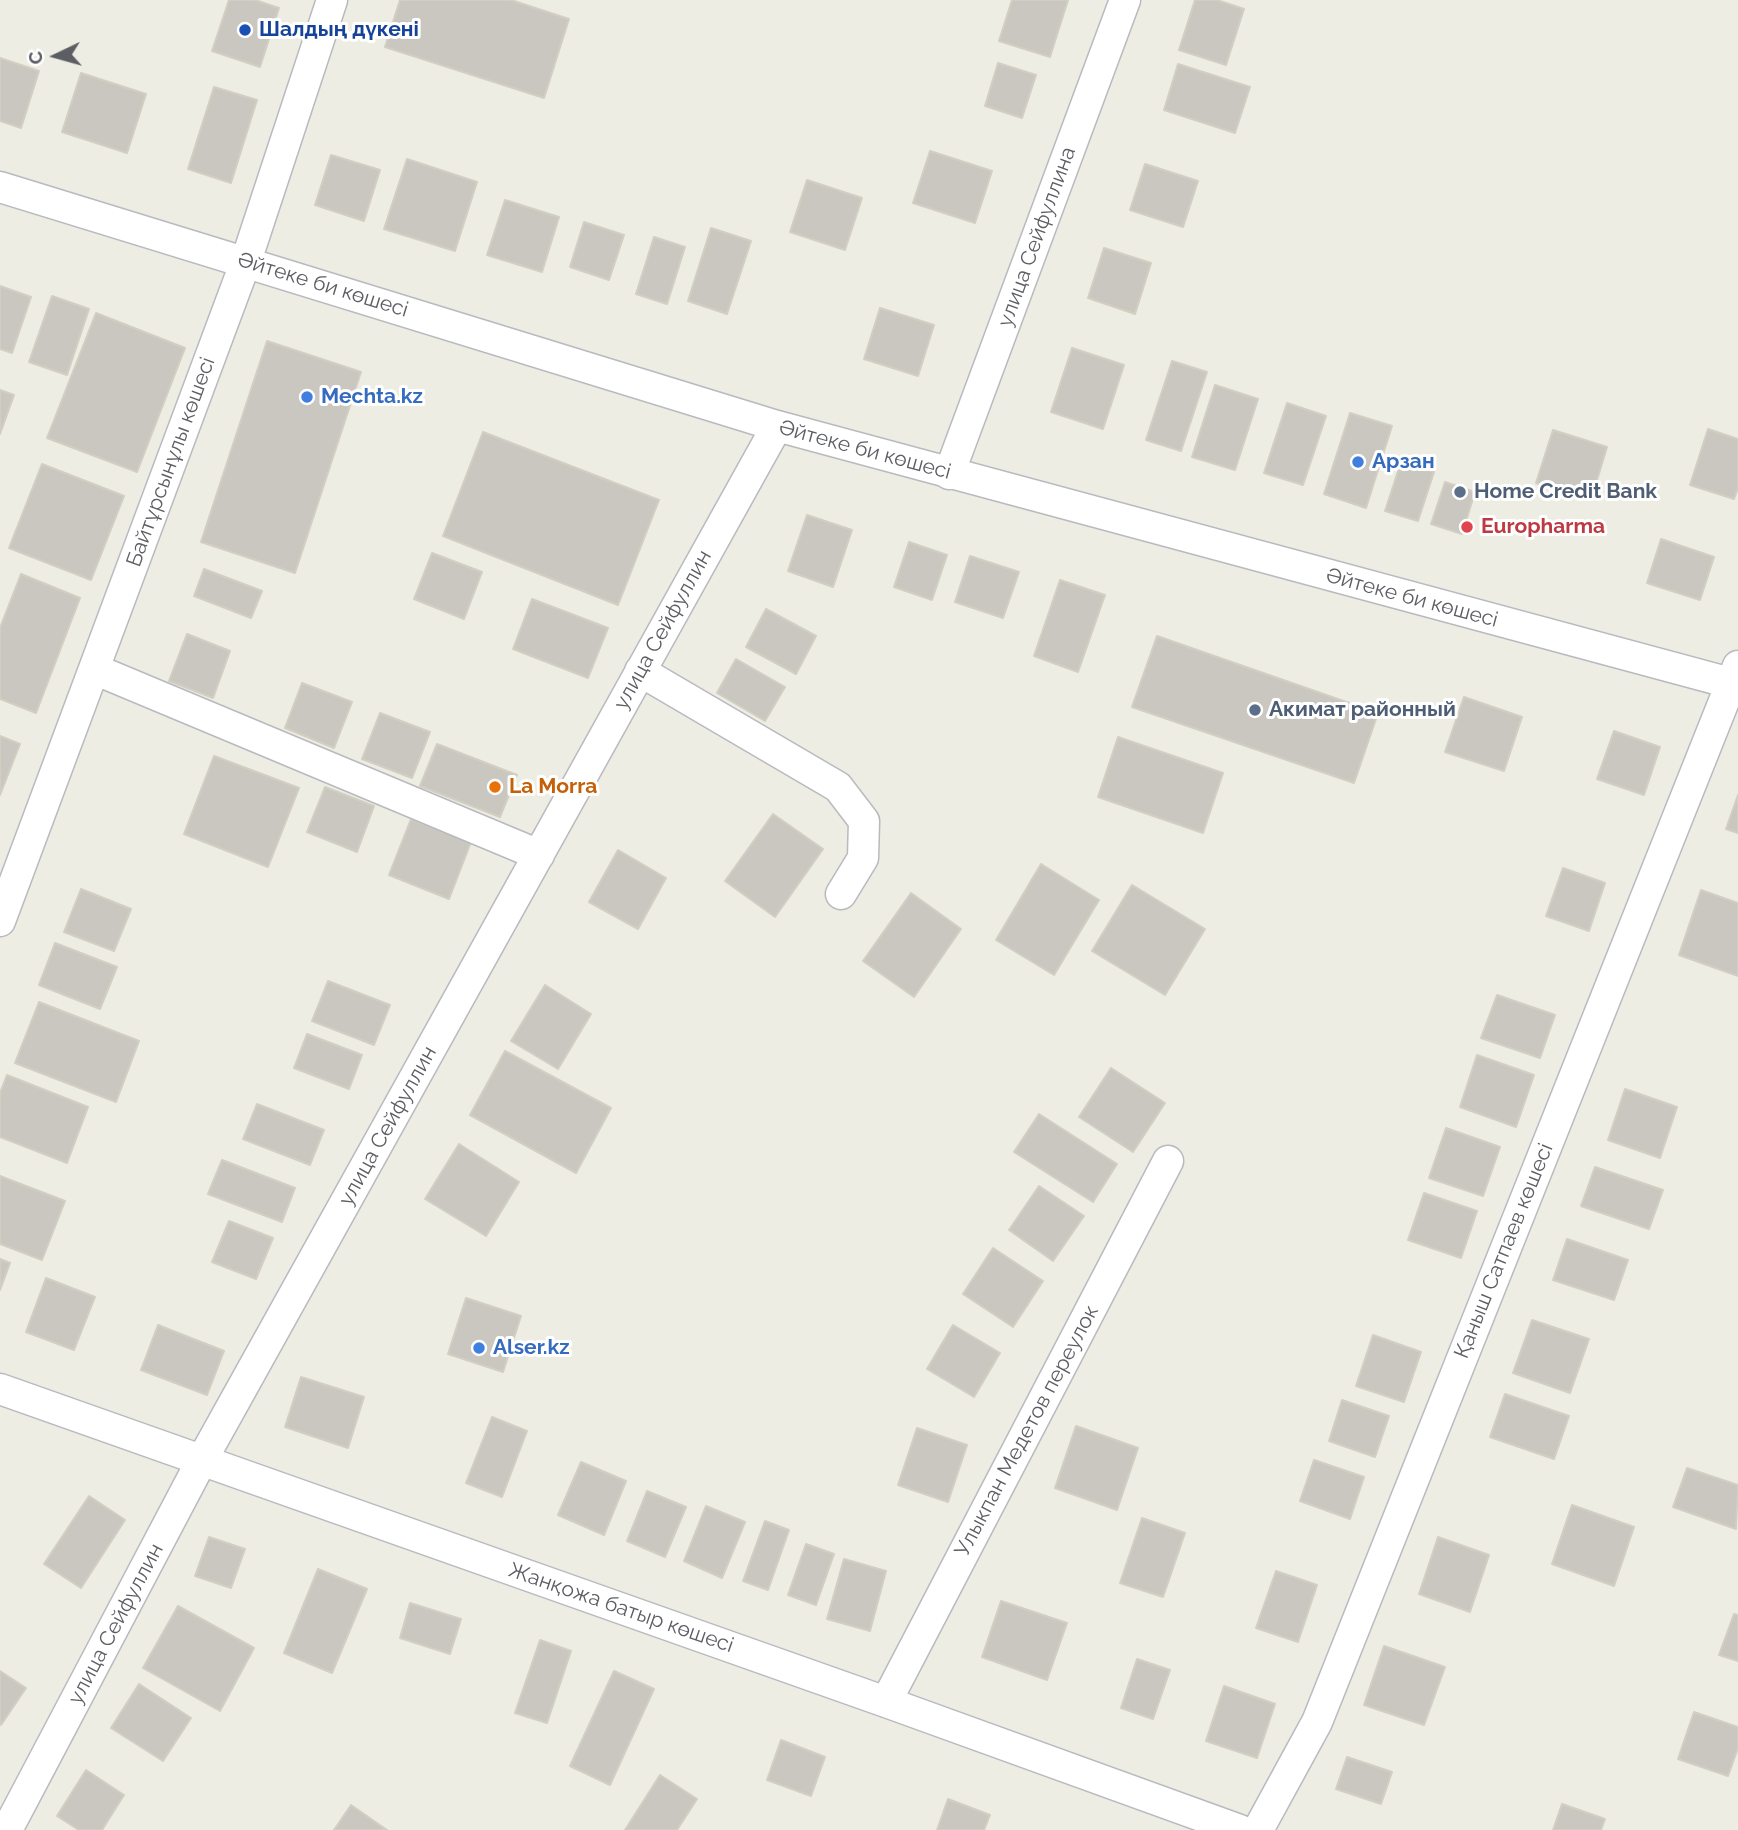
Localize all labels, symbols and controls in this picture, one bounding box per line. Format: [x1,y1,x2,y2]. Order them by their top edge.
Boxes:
place label: Шалдың дүкені [259,17,419,43]
north arrow [21,21,91,91]
marker: Шалдың дүкені [237,22,253,38]
text: С [24,50,47,65]
street label: улица Сейфуллина [993,144,1081,330]
street label: Әйтеке би көшесі [235,247,411,323]
street label: Байтұрсынұлы көшесі [121,354,221,570]
place label: Mechta.kz [321,384,423,410]
marker: Mechta.kz [299,389,315,405]
street label: Әйтеке би көшесі [776,415,954,485]
place label: Арзан [1372,449,1435,475]
marker: Арзан [1350,454,1366,470]
place label: Home Credit Bank [1474,479,1657,505]
marker: Home Credit Bank [1452,484,1468,500]
place label: Europharma [1481,514,1605,540]
marker: Europharma [1459,519,1475,535]
street label: улица Сейфуллин [609,546,717,714]
street label: Әйтеке би көшесі [1323,563,1501,633]
place label: Акимат районный [1269,697,1456,723]
marker: Акимат районный [1247,702,1263,718]
place label: La Morra [509,774,597,800]
marker: La Morra [487,779,503,795]
street label: улица Сейфуллин [334,1042,442,1210]
street label: Қаныш Сатпаев көшесі [1449,1140,1559,1362]
street label: Улыкпан Медетов переулок [950,1301,1104,1561]
place label: Alser.kz [493,1335,569,1361]
marker: Alser.kz [471,1340,487,1356]
street label: улица Сейфуллин [63,1539,169,1709]
street label: Жанқожа батыр көшесі [505,1558,737,1658]

